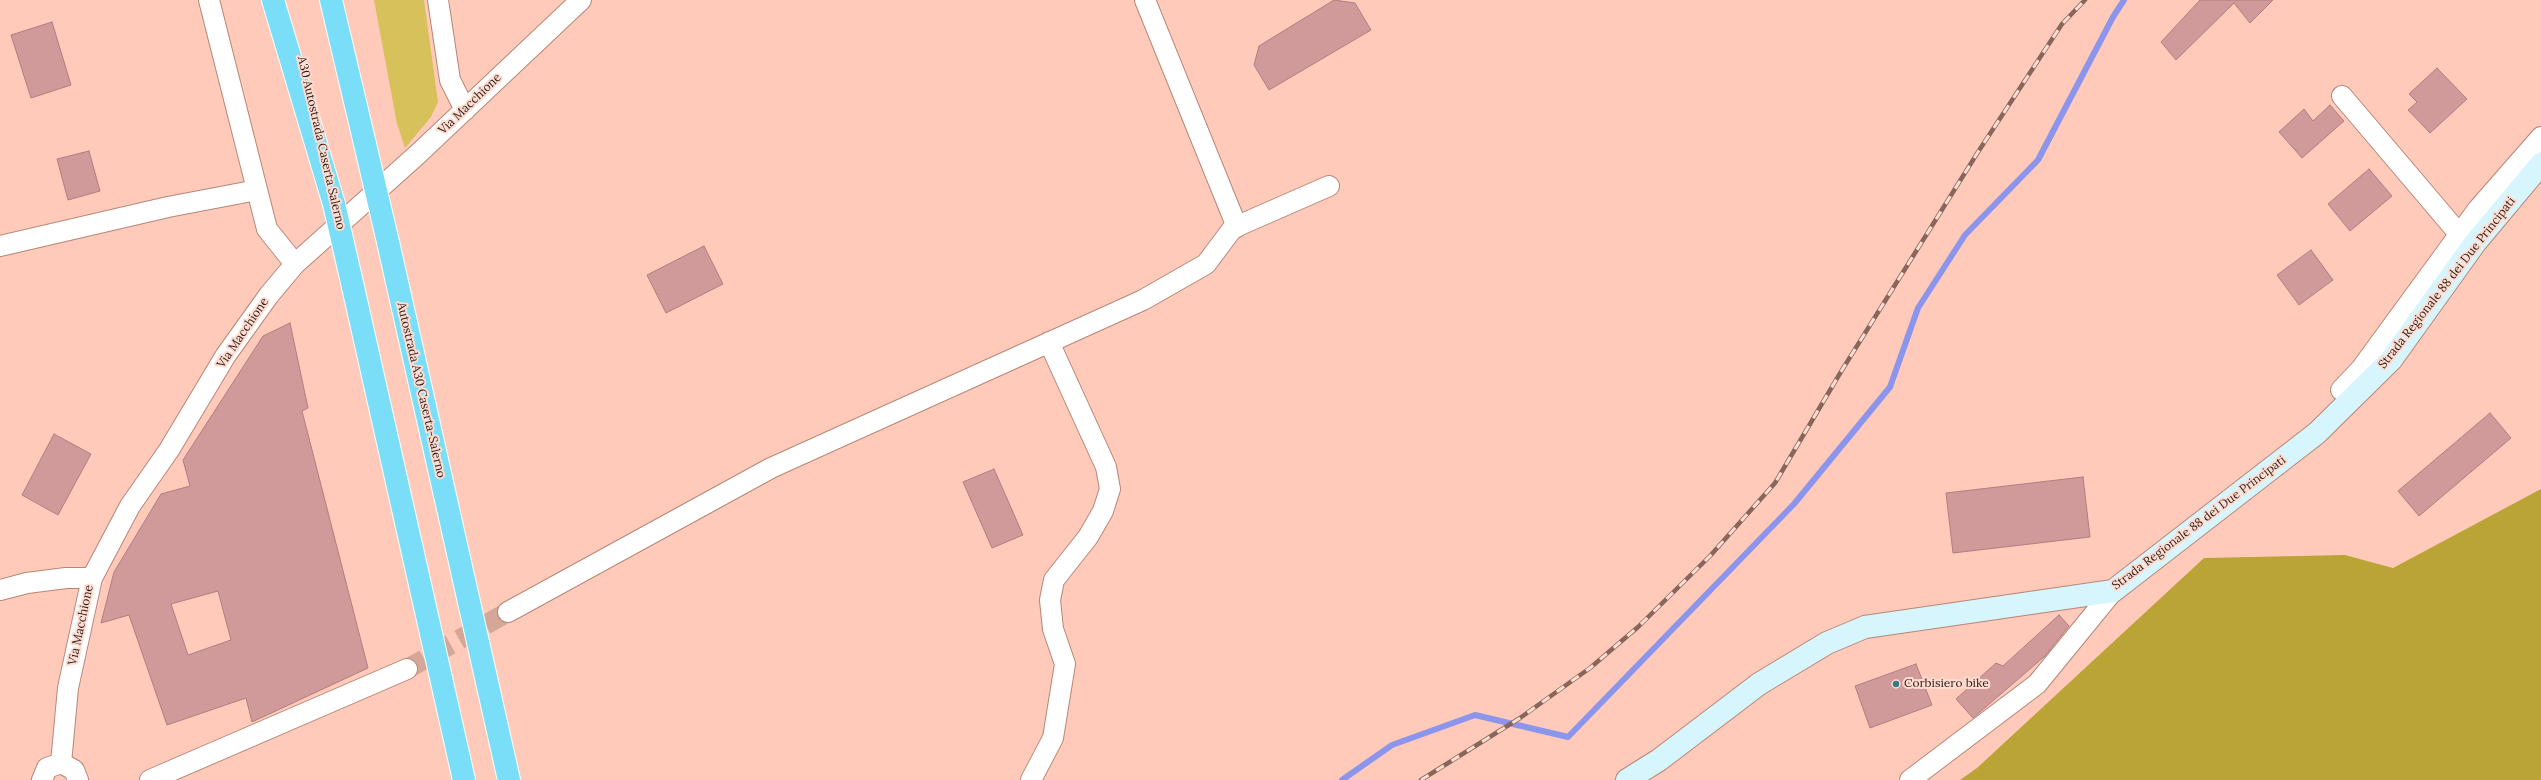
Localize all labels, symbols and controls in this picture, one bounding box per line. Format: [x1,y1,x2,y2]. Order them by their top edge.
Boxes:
street label: A30 Autostrada Caserta Salerno [294,55,348,231]
street label: Via Macchione [436,70,504,138]
street label: Strada Regionale 88 dei Due Principati [2376,194,2518,372]
street label: Via Macchione [214,295,272,371]
street label: Autostrada A30 Caserta-Salerno [394,301,448,479]
street label: Strada Regionale 88 dei Due Principati [2109,453,2289,593]
street label: Via Macchione [65,584,97,666]
place label: Corbisiero bike [1904,677,1989,691]
marker: Corbisiero bike [1891,679,1901,689]

